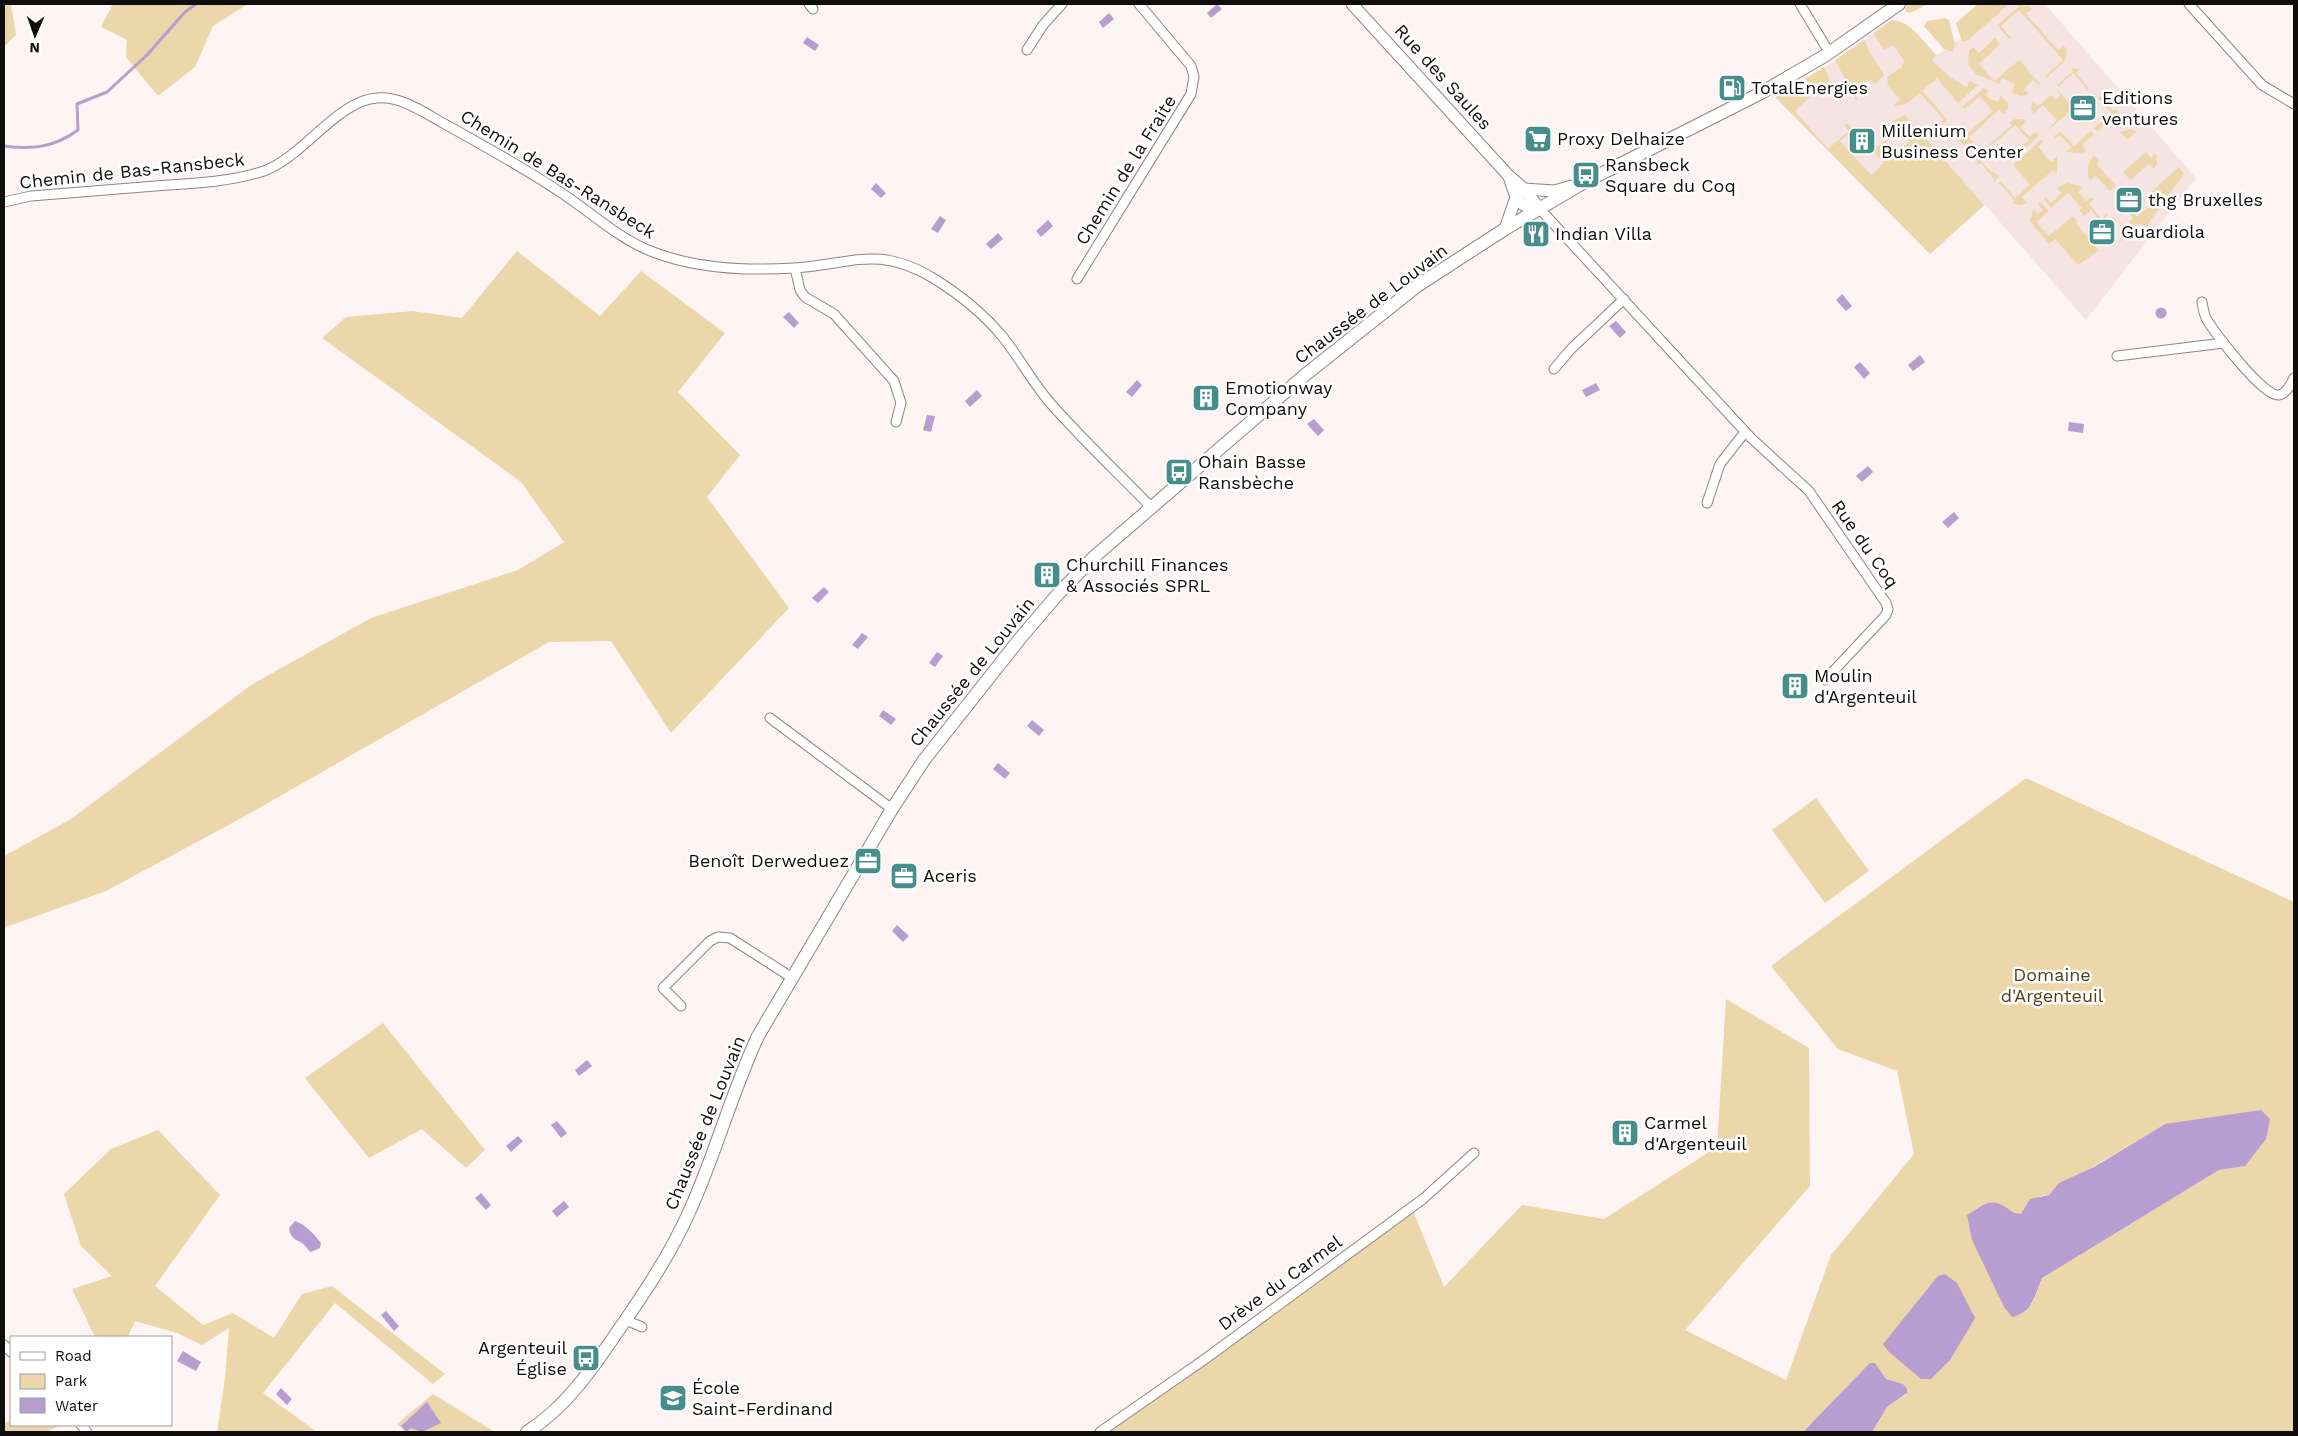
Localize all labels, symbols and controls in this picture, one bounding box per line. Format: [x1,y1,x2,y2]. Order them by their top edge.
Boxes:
north arrow [10,10,60,60]
street label: Rue des Saules [1390,20,1496,134]
text: N [29,40,40,56]
fuel station icon: TotalEnergies [1717,73,1747,103]
place label: TotalEnergies [1751,77,1868,98]
place label: Editions ventures [2102,87,2178,129]
street label: Chemin de la Fraite [1071,91,1180,248]
office icon: Editions ventures [2068,93,2098,123]
street label: Chemin de Bas-Ransbeck [457,105,660,242]
place label: Millenium Business Center [1881,120,2024,162]
supermarket icon: Proxy Delhaize [1523,124,1553,154]
building icon: Millenium Business Center [1847,126,1877,156]
place label: Proxy Delhaize [1557,128,1685,149]
street label: Chemin de Bas-Ransbeck [18,148,246,193]
place label: Ransbeck Square du Coq [1605,154,1736,196]
bus stop icon: Ransbeck Square du Coq [1571,160,1601,190]
office icon: thg Bruxelles [2114,185,2144,215]
place label: thg Bruxelles [2148,189,2263,210]
office icon: Guardiola [2087,217,2117,247]
restaurant icon: Indian Villa [1521,219,1551,249]
place label: Guardiola [2121,221,2205,242]
place label: Indian Villa [1555,223,1652,244]
street label: Chaussée de Louvain [1290,239,1451,368]
place label: Emotionway Company [1225,377,1333,419]
building icon: Emotionway Company [1191,383,1221,413]
place label: Ohain Basse Ransbèche [1198,451,1306,493]
bus stop icon: Ohain Basse Ransbèche [1164,457,1194,487]
street label: Rue du Coq [1827,496,1903,592]
place label: Churchill Finances & Associés SPRL [1066,554,1228,596]
building icon: Churchill Finances & Associés SPRL [1032,560,1062,590]
street label: Chaussée de Louvain [905,593,1038,751]
place label: Moulin d'Argenteuil [1814,665,1917,707]
building icon: Moulin d'Argenteuil [1780,671,1810,701]
office icon: Benoît Derweduez [853,846,883,876]
place label: Benoît Derweduez [688,850,849,871]
office icon: Aceris [889,861,919,891]
place label: Aceris [923,865,977,886]
park label: Domaine d'Argenteuil [2001,964,2104,1006]
street label: Chaussée de Louvain [660,1033,749,1213]
place label: Carmel d'Argenteuil [1644,1112,1747,1154]
building icon: Carmel d'Argenteuil [1610,1118,1640,1148]
street label: Drève du Carmel [1214,1230,1346,1334]
legend [10,1336,172,1426]
place label: Argenteuil Église [478,1337,567,1379]
bus stop icon: Argenteuil Église [571,1343,601,1373]
text: Road [55,1347,92,1365]
text: Park [55,1372,88,1390]
place label: École Saint-Ferdinand [692,1377,833,1419]
school or university icon: École Saint-Ferdinand [658,1383,688,1413]
text: Water [55,1397,98,1415]

